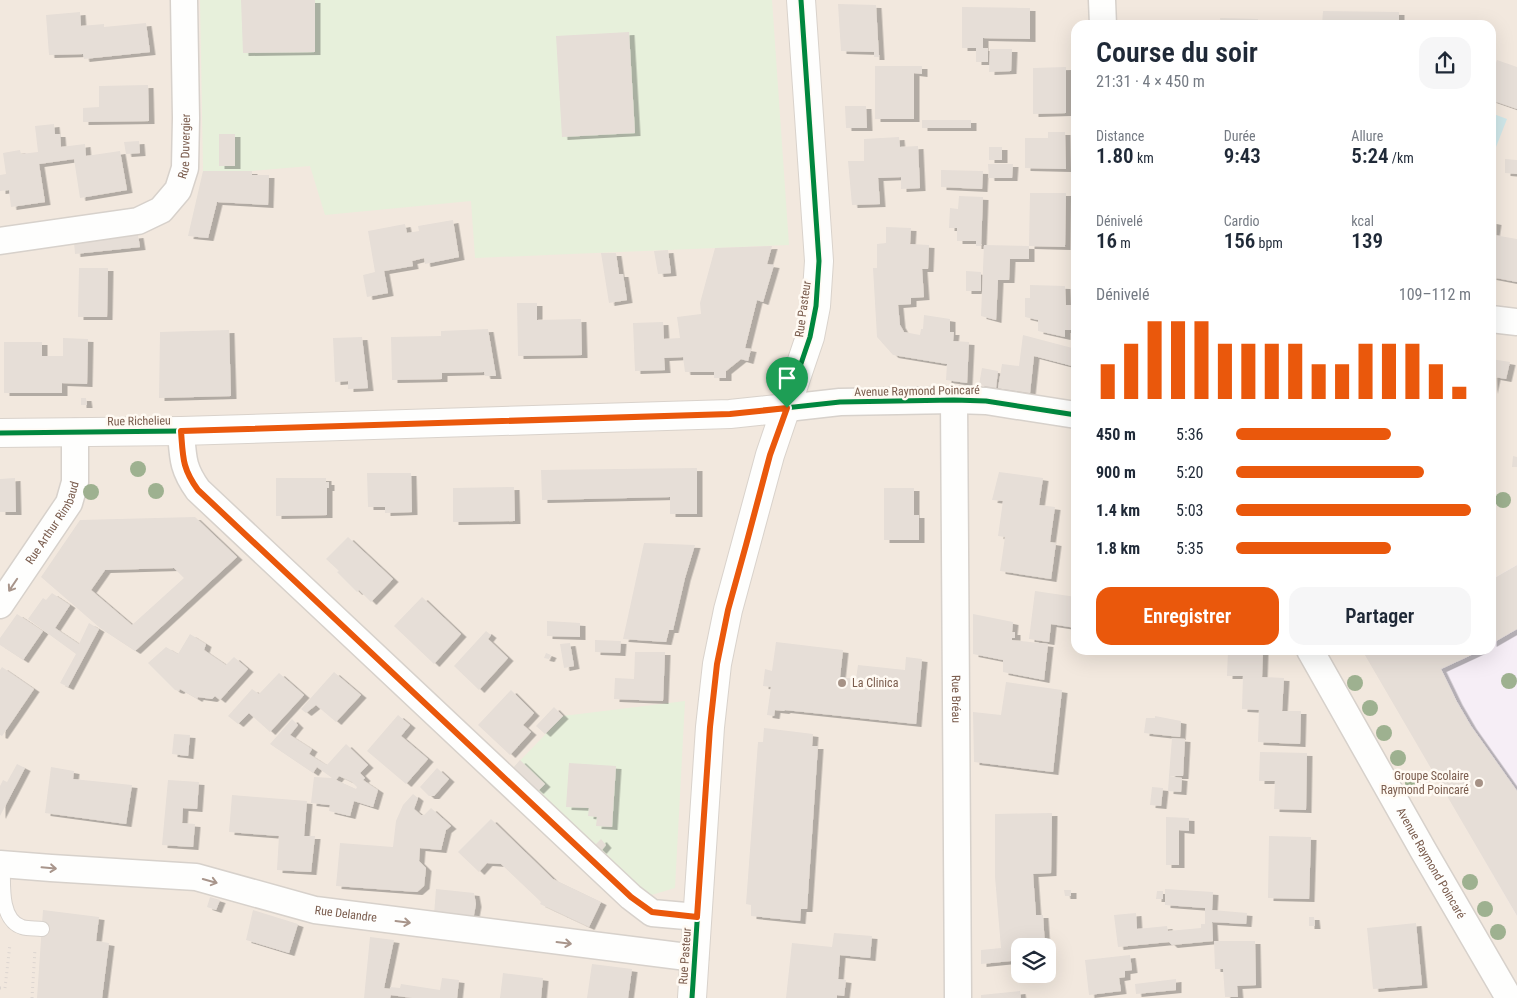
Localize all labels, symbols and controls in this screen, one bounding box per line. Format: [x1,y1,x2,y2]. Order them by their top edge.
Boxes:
text: Course du soir [1096,36,1258,69]
button: share [1419,37,1471,89]
text: 21:31 · 4 × 450 m [1096,72,1205,91]
street label: Rue Duvergier [175,113,193,181]
text: Distance [1096,128,1144,144]
text: Durée [1224,128,1256,144]
text: Allure [1351,128,1383,144]
text: 1.80 [1096,144,1134,168]
text: 9:43 [1224,144,1261,168]
text: 5:24 [1351,144,1389,168]
text: km [1134,150,1154,166]
text: /km [1389,150,1414,166]
text: Dénivelé [1096,213,1143,229]
text: Cardio [1224,213,1260,229]
text: kcal [1351,213,1374,229]
text: 16 [1096,229,1117,253]
text: 156 [1224,229,1255,253]
text: 139 [1351,229,1383,253]
text: m [1117,235,1131,251]
text: bpm [1255,235,1283,251]
street label: Rue Pasteur [792,279,814,338]
text: Dénivelé [1096,285,1149,304]
text: 109–112 m [1399,285,1471,304]
pin [766,357,808,408]
icon: arrive [773,364,801,392]
street label: Avenue Raymond Poincaré [854,383,980,399]
street label: Rue Richelieu [107,413,171,429]
text: 450 m [1096,425,1136,444]
text: 5:36 [1176,425,1203,444]
text: 900 m [1096,463,1136,482]
text: 5:20 [1176,463,1203,482]
street label: Rue Arthur Rimbaud [23,480,82,567]
text: 1.4 km [1096,501,1140,520]
text: 5:03 [1176,501,1203,520]
text: 1.8 km [1096,539,1140,558]
text: 5:35 [1176,539,1203,558]
one-way arrow [8,578,18,592]
button: Enregistrer [1096,587,1279,645]
button: Partager [1289,587,1471,645]
street label: Rue Bréau [949,675,963,723]
place label: La Clinica [852,676,899,690]
marker: La Clinica [836,677,848,689]
place label: Groupe Scolaire Raymond Poincaré [1381,769,1469,797]
marker: Groupe Scolaire Raymond Poincaré [1473,777,1485,789]
street label: Avenue Raymond Poincaré [1394,805,1468,921]
one-way arrow [40,863,56,873]
one-way arrow [202,876,218,886]
street label: Rue Delandre [314,903,378,925]
one-way arrow [395,917,411,927]
street label: Rue Pasteur [676,927,694,985]
one-way arrow [556,938,572,948]
map controls [1011,938,1056,983]
button: layers [1011,938,1056,983]

